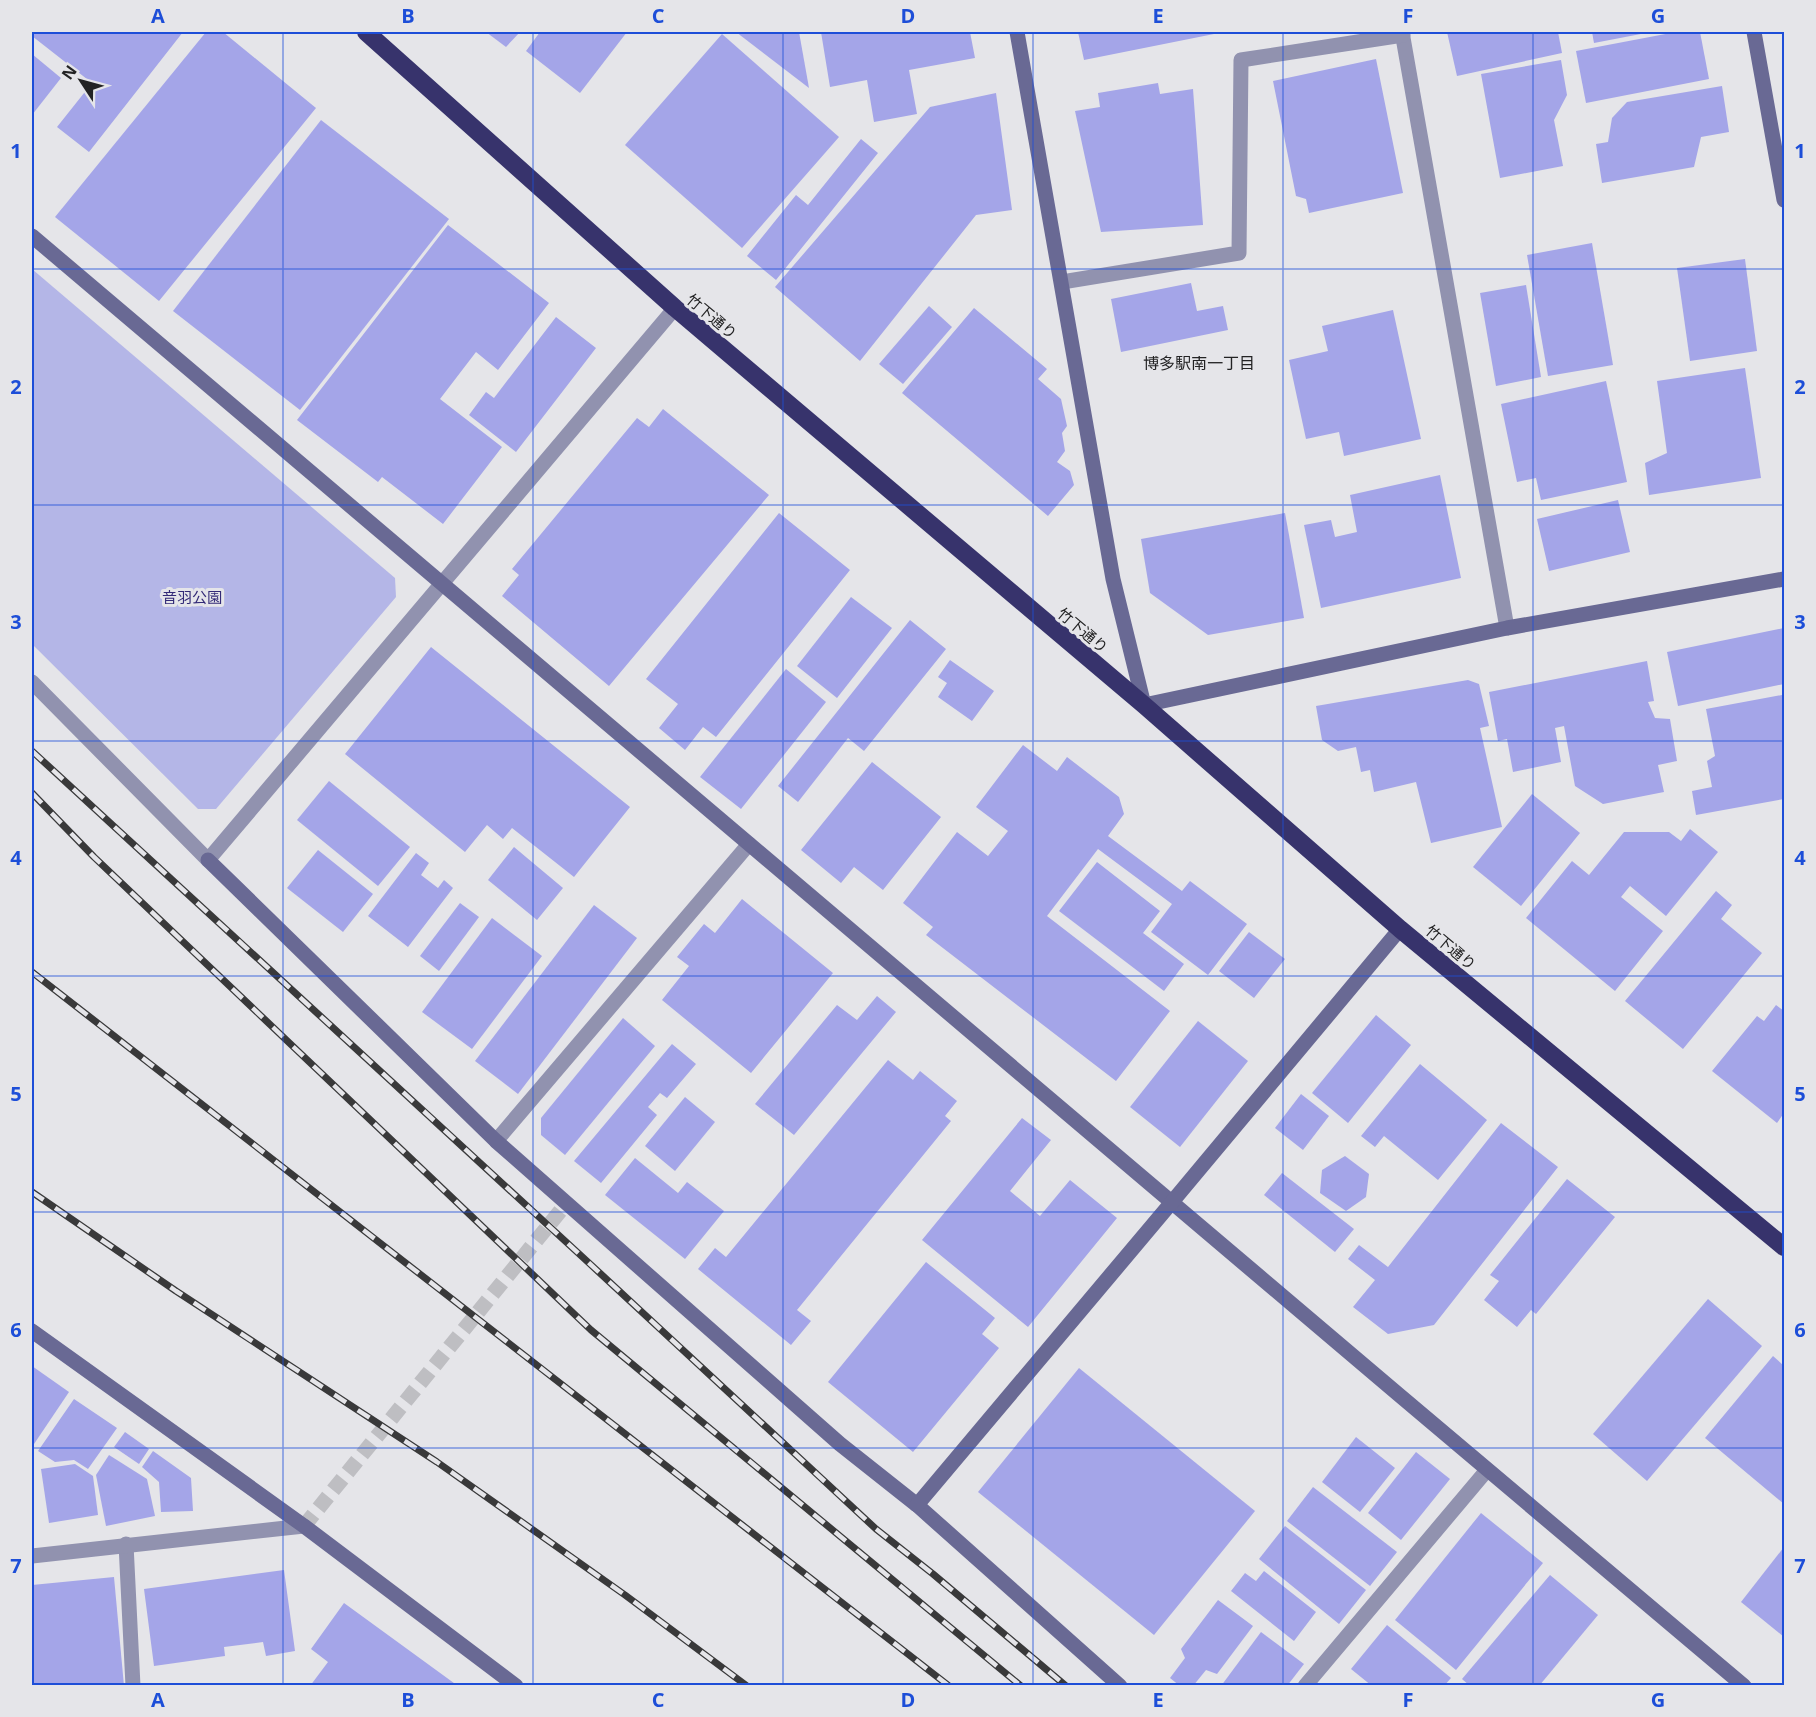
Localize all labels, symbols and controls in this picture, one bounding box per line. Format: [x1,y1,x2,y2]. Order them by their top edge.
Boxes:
text: A [151,2,165,29]
text: B [401,2,415,29]
text: C [652,2,665,29]
text: D [901,2,915,29]
text: E [1152,2,1164,29]
text: F [1403,2,1413,29]
text: G [1651,2,1665,29]
north arrow [51,51,111,111]
text: N [56,60,82,84]
text: 1 [10,137,22,164]
text: 1 [1794,137,1806,164]
street label: 竹下通り [683,289,741,343]
district label: 博多駅南一丁目 [1143,352,1255,374]
text: 2 [10,373,22,400]
text: 2 [1794,373,1806,400]
park label: 音羽公園 [162,587,222,607]
street label: 竹下通り [1054,603,1112,657]
text: 3 [10,608,22,635]
text: 3 [1794,608,1806,635]
text: 4 [10,844,22,871]
text: 4 [1794,844,1806,871]
street label: 竹下通り [1422,920,1480,974]
text: 5 [10,1080,22,1107]
text: 5 [1794,1080,1806,1107]
text: 6 [10,1316,22,1343]
text: 6 [1794,1316,1806,1343]
text: 7 [10,1552,22,1579]
text: 7 [1794,1552,1806,1579]
text: A [151,1686,165,1713]
text: B [401,1686,415,1713]
text: C [652,1686,665,1713]
text: D [901,1686,915,1713]
text: E [1152,1686,1164,1713]
text: F [1403,1686,1413,1713]
text: G [1651,1686,1665,1713]

